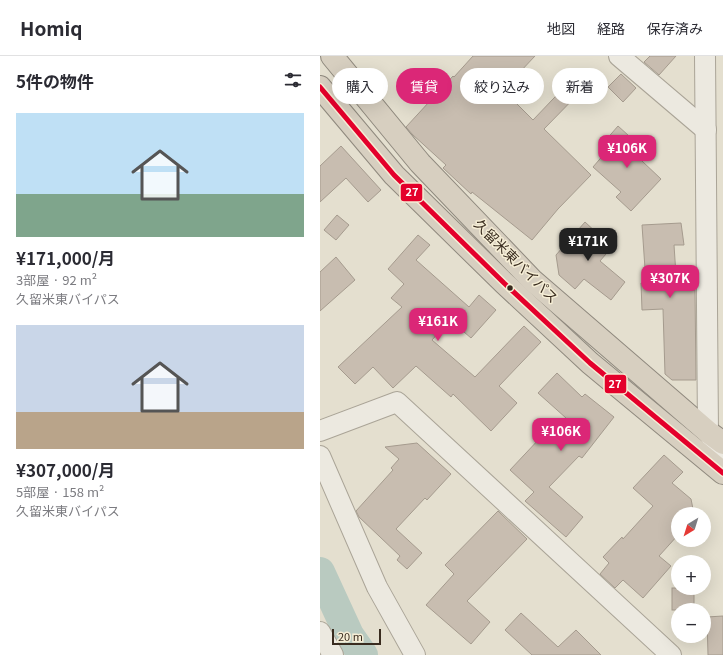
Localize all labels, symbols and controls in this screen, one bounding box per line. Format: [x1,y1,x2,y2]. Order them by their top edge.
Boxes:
text: Homiq [20,14,83,41]
text: 地図 [547,18,575,38]
text: 経路 [597,18,625,38]
text: 保存済み [647,18,703,38]
text: 5件の物件 [16,68,94,93]
chip: 購入 [332,68,388,104]
chip: 賃貸 [396,68,452,104]
chip: 絞り込み [460,68,544,104]
chip: 新着 [552,68,608,104]
icon: filters [282,69,304,91]
pin: ¥106K [599,135,655,169]
text: ¥106K [607,138,647,157]
icon: home [124,139,196,211]
line badge: 27 [400,183,423,202]
text: 27 [406,183,418,199]
street label: 久留米東バイパス [470,214,563,307]
pin: ¥171K [560,228,616,262]
text: ¥171K [568,231,608,250]
text: ¥171,000/月 [16,245,115,270]
pin: ¥307K [642,265,698,299]
text: ¥307K [650,268,690,287]
text: 3部屋 · 92 m² [16,270,97,289]
unlabelled marker [505,283,515,293]
text: 久留米東バイパス [16,289,120,308]
pin: ¥161K [410,308,466,342]
text: ¥161K [418,311,458,330]
icon: home [124,351,196,423]
line badge: 27 [604,374,627,394]
text: 27 [609,375,621,391]
pin: ¥106K [533,418,589,452]
text: ¥106K [541,421,581,440]
text: ¥307,000/月 [16,457,115,482]
text: 5部屋 · 158 m² [16,482,104,501]
text: 久留米東バイパス [16,501,120,520]
north arrow [671,507,711,547]
map controls [671,507,711,643]
button: + [671,555,711,595]
button: − [671,603,711,643]
scale bar [332,627,381,646]
text: 20 m [338,628,363,644]

